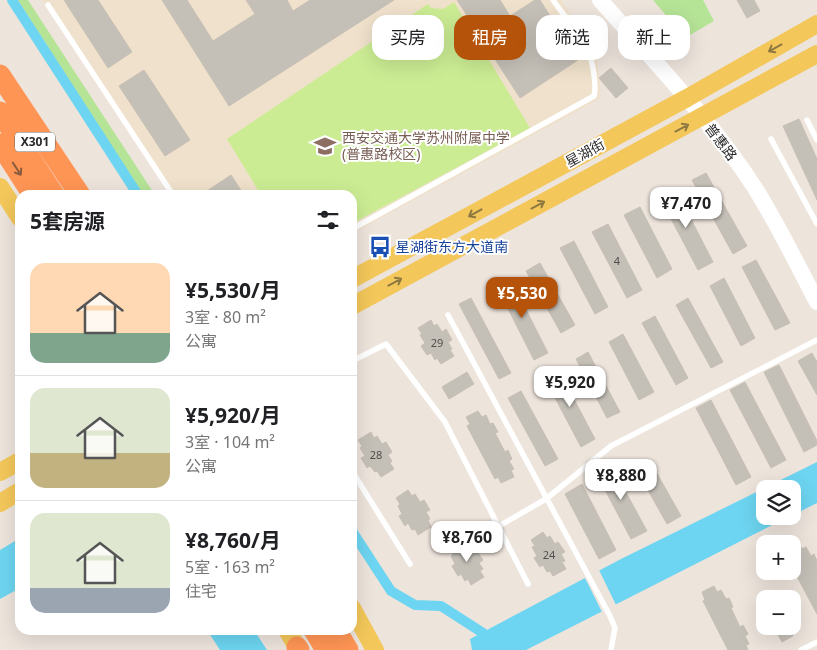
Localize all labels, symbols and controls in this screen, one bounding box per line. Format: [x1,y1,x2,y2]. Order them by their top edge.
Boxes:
chip: 买房 [372,15,444,60]
chip: 租房 [454,15,526,60]
chip: 筛选 [536,15,608,60]
chip: 新上 [618,15,690,60]
one-way arrow [767,43,782,53]
street label: 普惠路 [701,119,742,164]
one-way arrow [674,123,689,133]
place label: 西安交通大学苏州附属中学 (普惠路校区) [342,128,510,163]
road number: X301 [15,132,55,152]
school or university icon: 西安交通大学苏州附属中学 (普惠路校区) [312,133,338,159]
street label: 星湖街 [562,134,608,171]
one-way arrow [12,162,22,176]
pin: ¥7,470 [645,186,727,229]
text: ¥7,470 [661,192,711,214]
one-way arrow [531,200,546,210]
icon: filters [314,206,342,234]
text: 5套房源 [30,207,105,235]
one-way arrow [468,208,483,218]
bus stop icon: 星湖街东方大道南 [367,234,393,260]
place label: 星湖街东方大道南 [396,237,508,256]
house number: 4 [614,253,621,268]
text: ¥5,530/月 [185,276,281,304]
pin: ¥5,530 [481,276,563,319]
one-way arrow [388,277,402,287]
text: ¥5,530 [497,282,547,304]
icon: home [70,283,130,343]
text: 3室 · 80 m² [185,306,266,328]
text: 公寓 [185,330,217,352]
house number: 29 [431,335,443,350]
pin: ¥5,920 [529,366,611,408]
text: ¥5,920 [545,371,595,393]
text: ¥5,920/月 [185,401,281,429]
icon: home [70,408,130,468]
text: 3室 · 104 m² [185,431,275,453]
house number: 28 [370,447,382,462]
text: 公寓 [185,455,217,477]
pin: ¥8,880 [580,458,662,501]
text: ¥8,880 [596,464,646,486]
map controls [756,480,801,635]
button: layers [756,480,801,525]
pin: ¥8,760 [426,520,508,563]
text: ¥8,760/月 [185,526,281,554]
text: ¥8,760 [442,526,492,548]
icon: home [70,533,130,593]
button: + [756,535,801,580]
house number: 24 [543,547,556,562]
text: 5室 · 163 m² [185,556,275,578]
text: 住宅 [185,580,217,602]
button: − [756,590,801,635]

